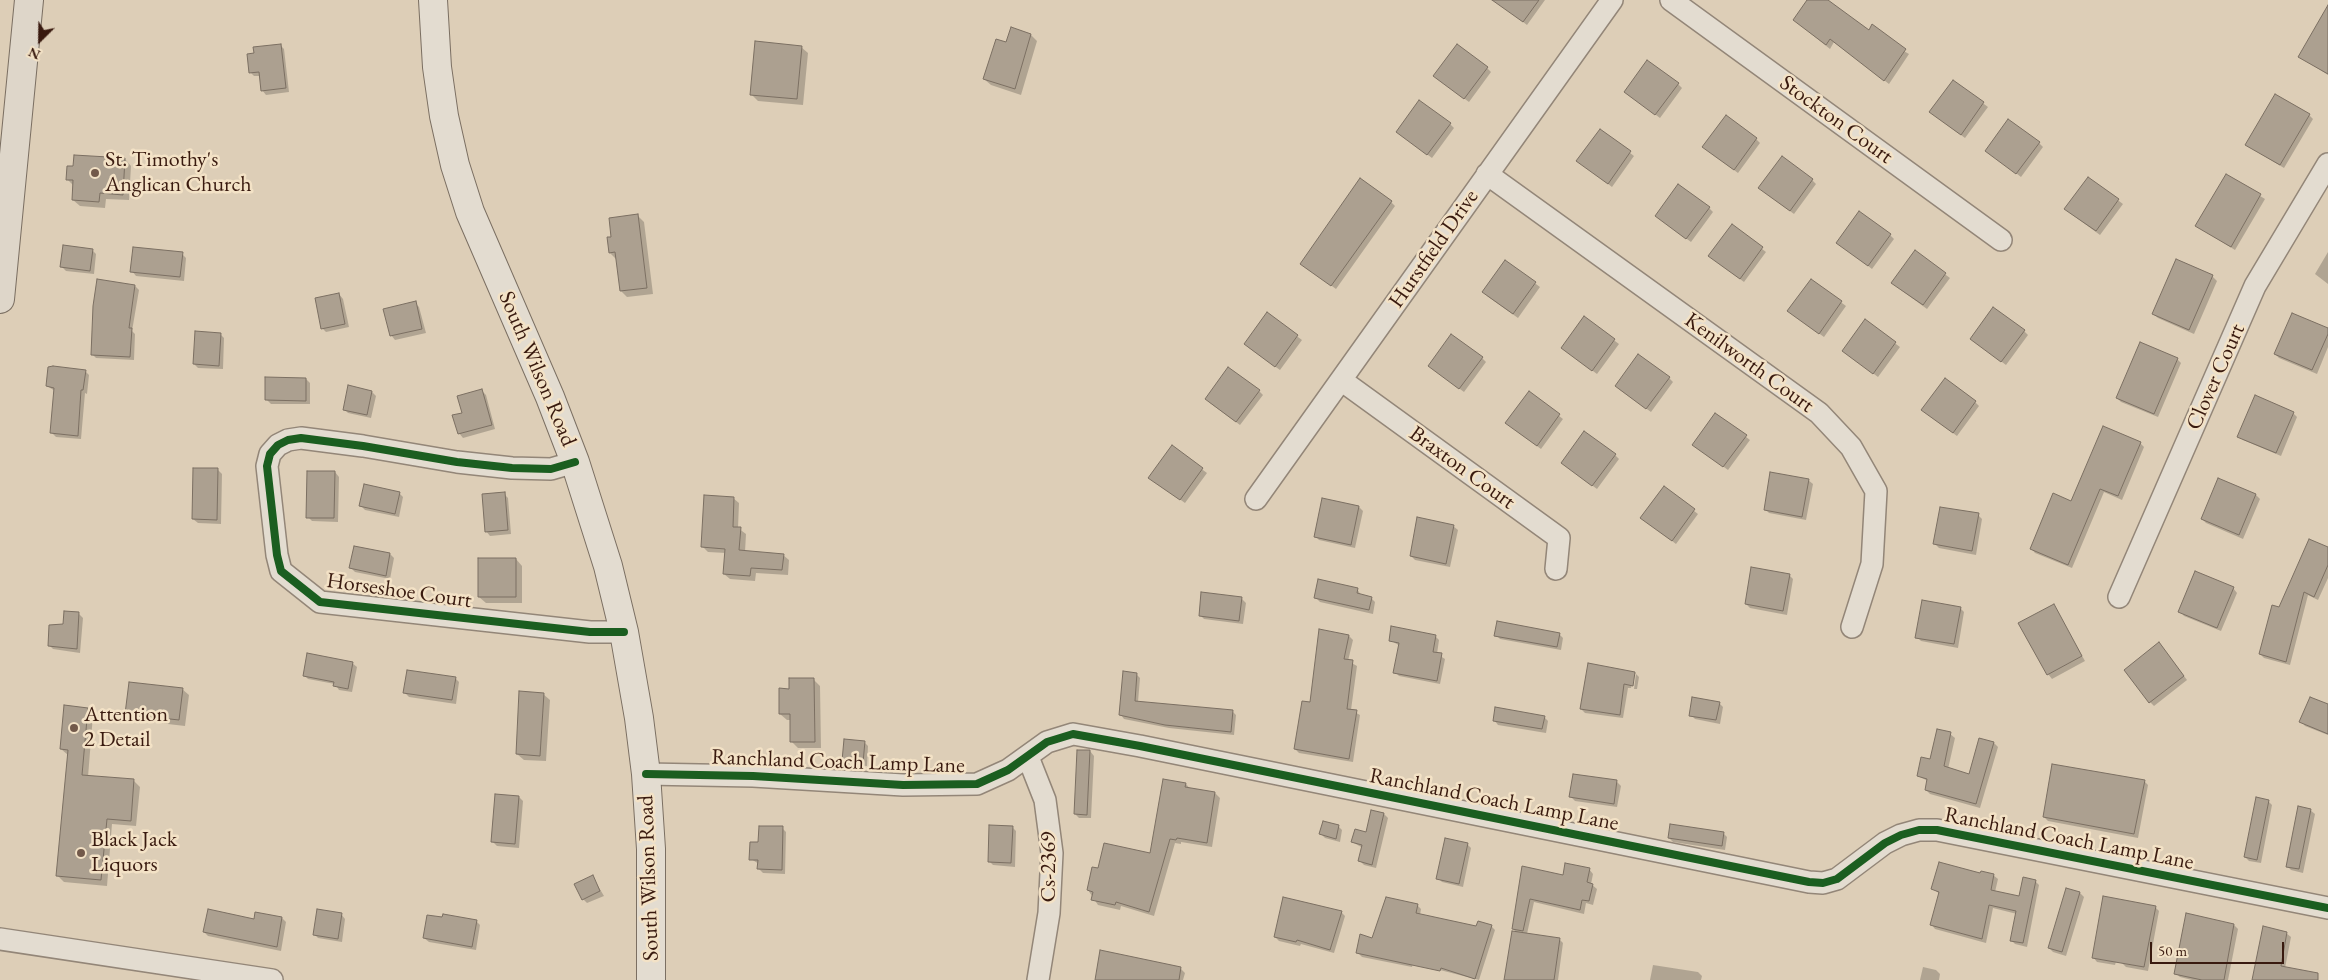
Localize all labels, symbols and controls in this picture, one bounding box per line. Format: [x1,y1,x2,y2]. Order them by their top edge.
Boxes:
north arrow [15,15,65,65]
text: N [25,43,43,64]
street label: Stockton Court [1774,70,1898,170]
place label: St. Timothy's Anglican Church [105,147,252,198]
marker: St. Timothy's Anglican Church [89,167,101,179]
street label: Hurstfield Drive [1383,185,1485,313]
street label: South Wilson Road [492,288,582,450]
street label: Kenilworth Court [1679,307,1819,419]
street label: Clover Court [2181,320,2251,434]
street label: Braxton Court [1404,421,1520,515]
street label: Horseshoe Court [325,568,473,614]
place label: Attention 2 Detail [84,702,168,754]
marker: Attention 2 Detail [68,722,80,734]
street label: Ranchland Coach Lamp Lane [711,744,965,780]
street label: Ranchland Coach Lamp Lane [1367,763,1621,837]
street label: South Wilson Road [633,795,665,961]
street label: Ranchland Coach Lamp Lane [1942,802,2196,876]
place label: Black Jack Liquors [91,827,177,878]
street label: Cs-2369 [1036,832,1062,902]
marker: Black Jack Liquors [75,847,87,859]
scale bar [2153,932,2287,964]
text: 50 m [2158,941,2187,960]

